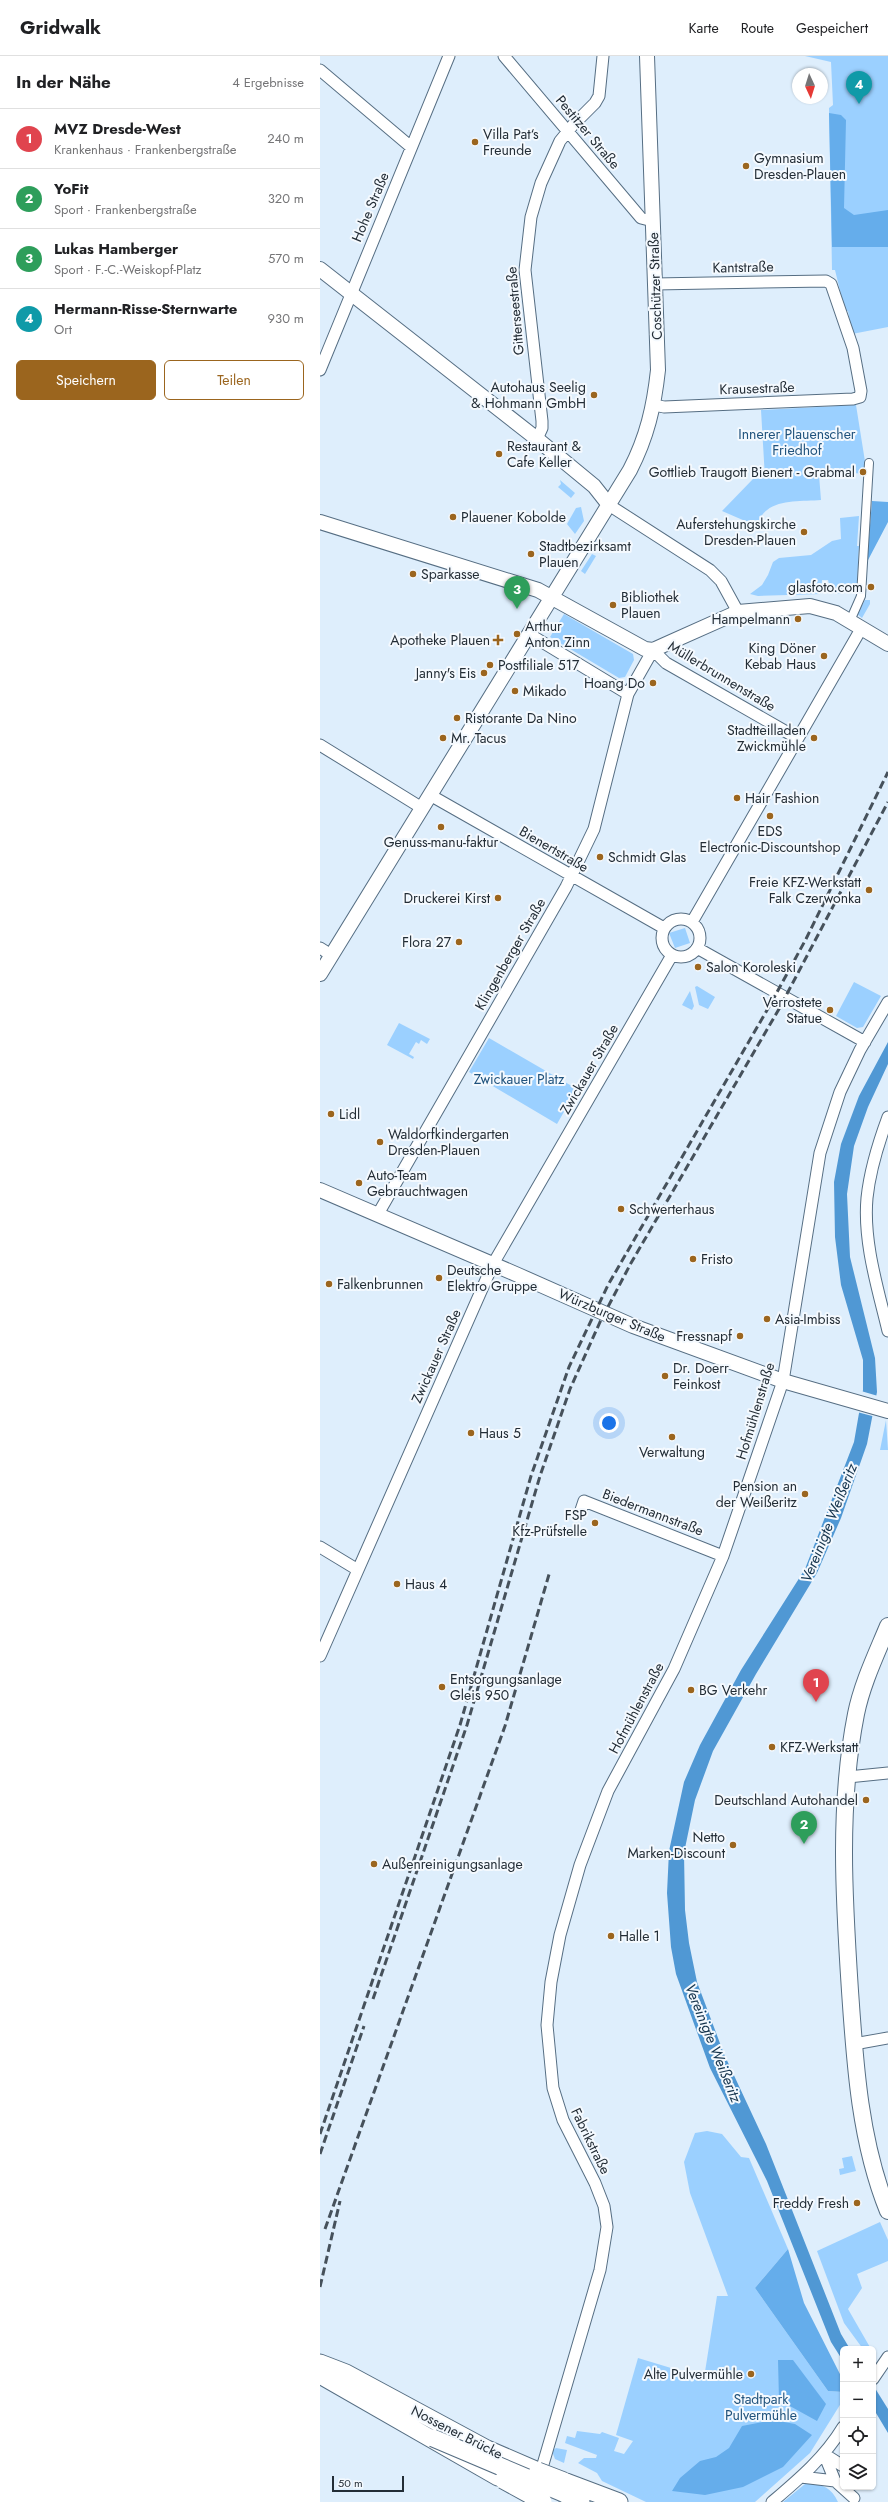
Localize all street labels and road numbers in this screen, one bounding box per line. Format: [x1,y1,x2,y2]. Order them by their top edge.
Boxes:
street label: Pestitzer Straße [551,91,625,173]
street label: Hohe Straße [346,169,394,245]
street label: Coschützer Straße [643,232,667,340]
street label: Kantstraße [712,256,774,278]
street label: Gitterseestraße [501,266,529,356]
street label: Krausestraße [719,377,795,399]
street label: Müllerbrunnenstraße [664,636,780,716]
street label: Bienertstraße [516,821,592,877]
street label: Klingenberger Straße [470,894,550,1014]
street label: Zwickauer Straße [555,1020,623,1118]
street label: Würzburger Straße [555,1283,669,1347]
street label: Zwickauer Straße [406,1306,466,1406]
street label: Hofmühlenstraße [731,1360,779,1462]
street label: Biedermannstraße [600,1484,706,1540]
street label: Hofmühlenstraße [604,1659,668,1757]
street label: Fabrikstraße [566,2104,616,2178]
street label: Nossener Brücke [408,2400,506,2464]

